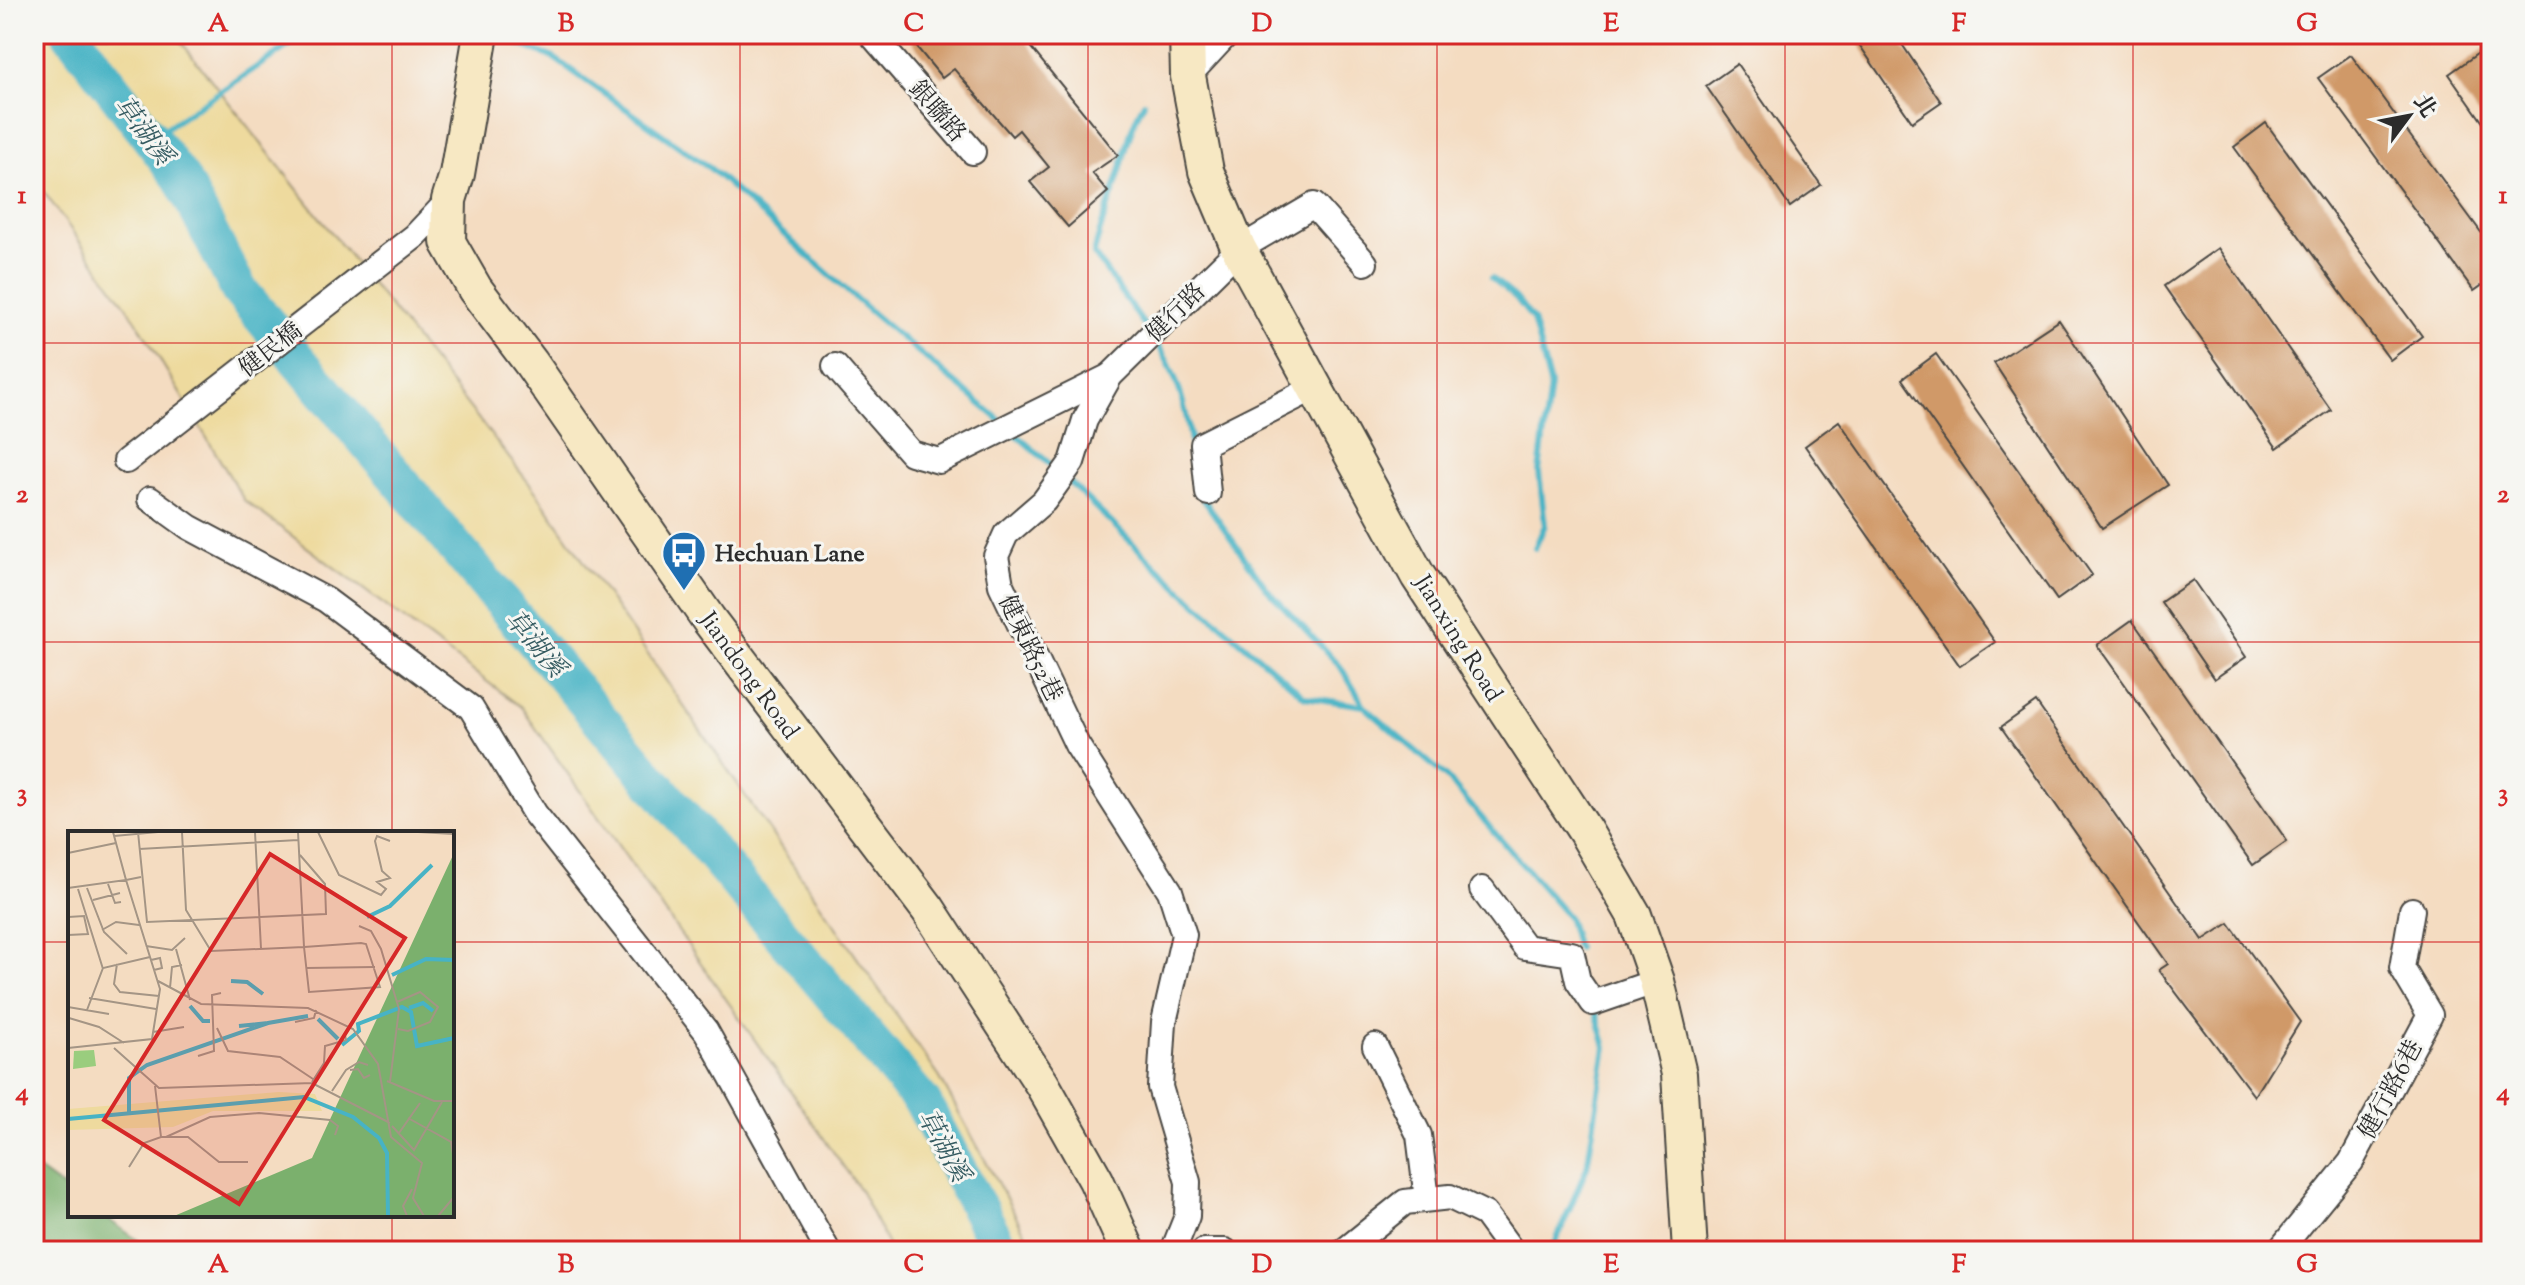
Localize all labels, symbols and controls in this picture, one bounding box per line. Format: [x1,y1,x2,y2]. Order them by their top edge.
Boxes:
text: A [207,6,229,43]
text: B [558,6,575,43]
text: C [904,6,924,43]
text: D [1252,6,1272,43]
text: E [1603,6,1619,43]
text: F [1952,6,1967,43]
text: G [2296,6,2318,43]
street label: 銀聯路 [900,74,973,151]
north arrow [2369,76,2449,156]
water label: 草湖溪 [104,89,182,176]
text: 北 [2404,89,2443,125]
text: 1 [18,178,27,215]
text: 1 [2499,178,2508,215]
street label: 健行路 [1139,276,1214,351]
street label: 健民橋 [232,315,310,386]
text: 2 [16,477,29,514]
text: 2 [2497,477,2510,514]
bus stop icon: Hechuan Lane [660,529,708,592]
place label: Hechuan Lane [715,538,865,572]
street label: Jianxing Road [1404,567,1510,709]
street label: 健東路52巷 [989,590,1070,708]
water label: 草湖溪 [495,603,575,689]
street label: Jiandong Road [689,604,806,747]
text: 3 [17,776,27,813]
text: 3 [2498,776,2508,813]
inset map [68,831,454,1217]
street label: 健行路6巷 [2351,1034,2432,1146]
text: 4 [14,1075,29,1112]
text: 4 [2495,1075,2510,1112]
water label: 草湖溪 [907,1103,978,1192]
text: A [207,1247,229,1284]
text: B [558,1247,575,1284]
text: C [904,1247,924,1284]
text: D [1252,1247,1272,1284]
text: E [1603,1247,1619,1284]
text: F [1952,1247,1967,1284]
text: G [2296,1247,2318,1284]

